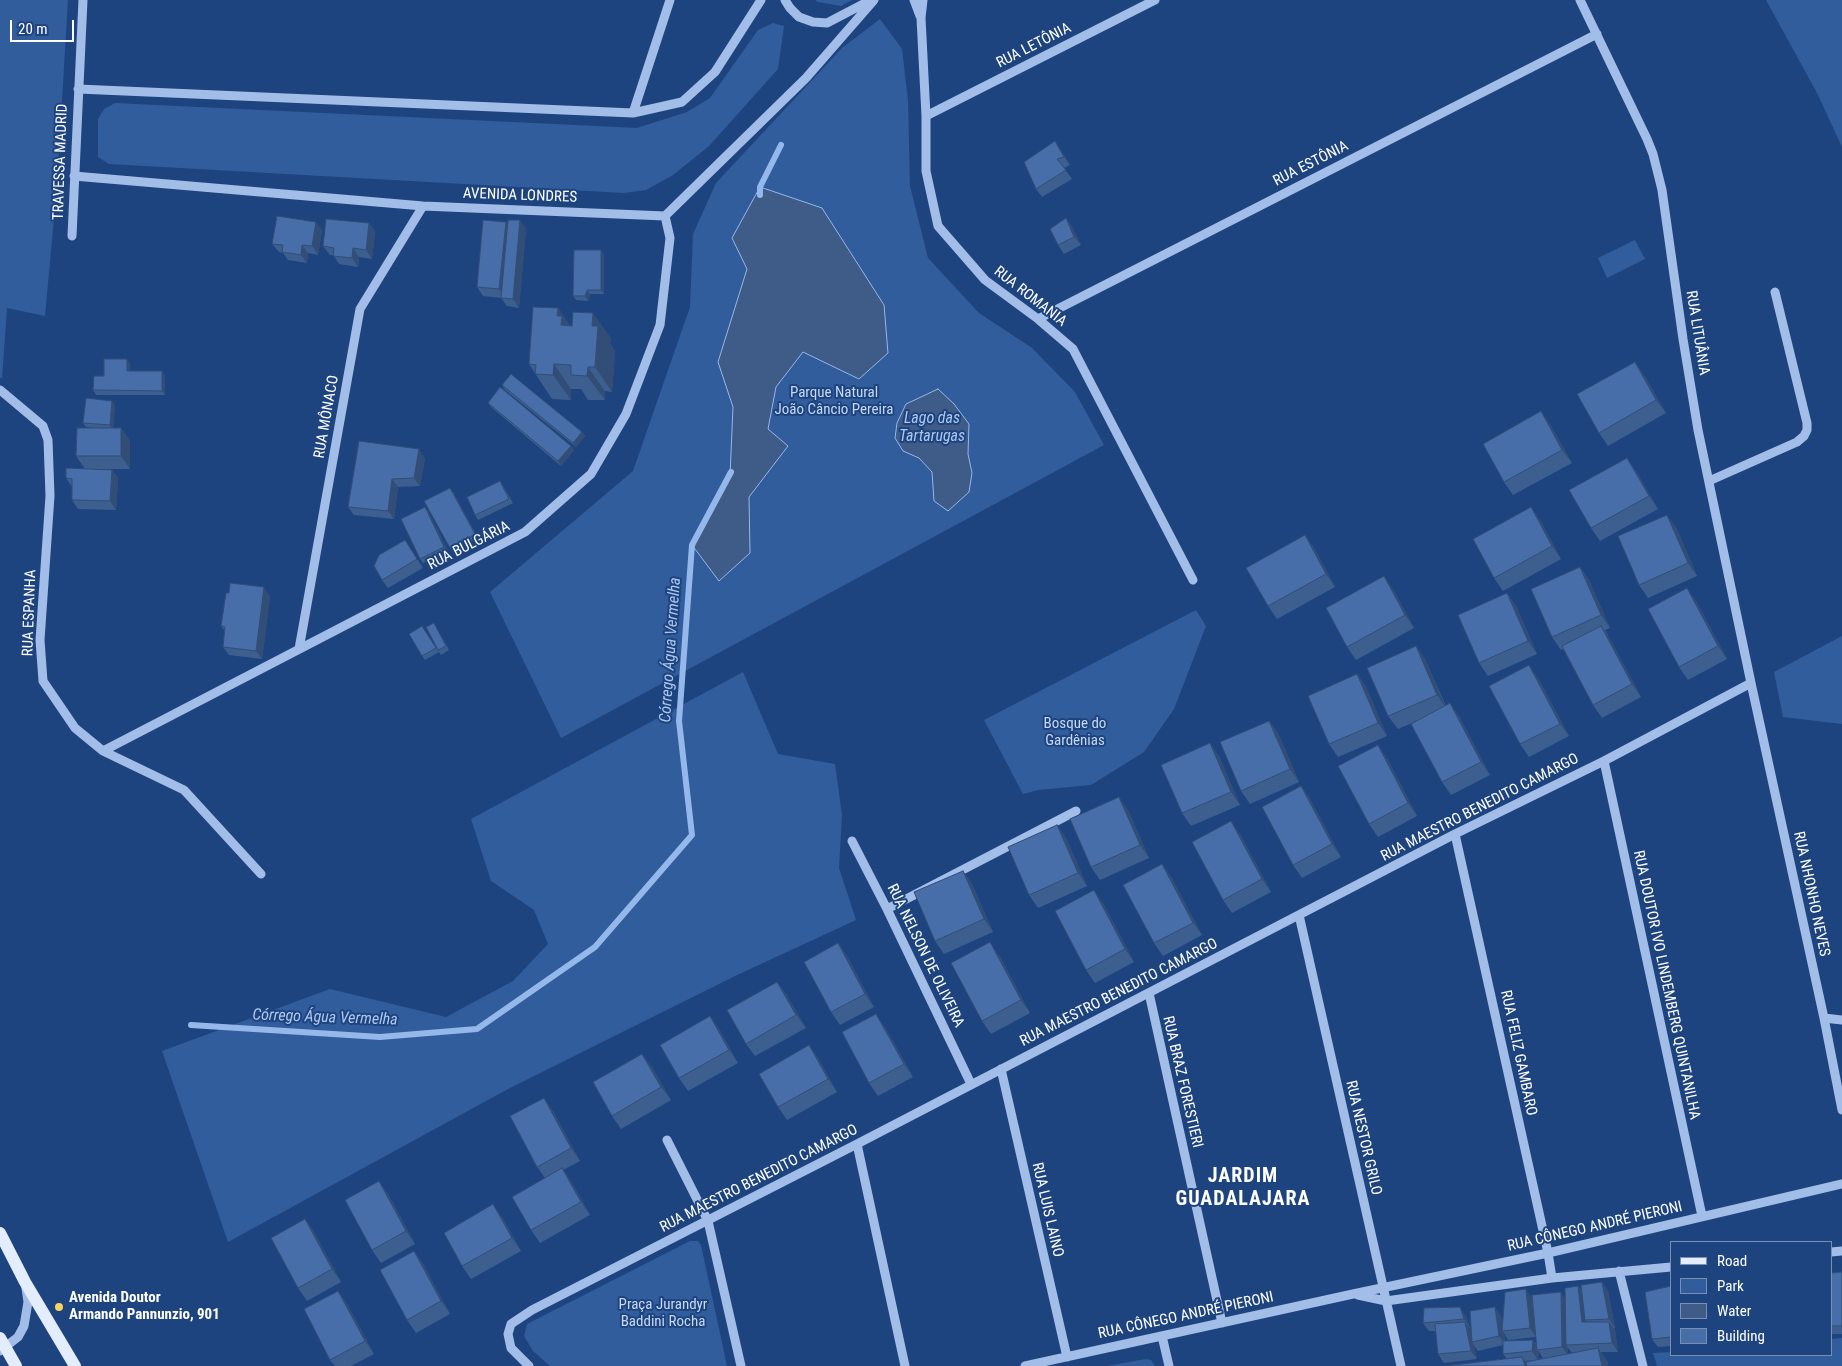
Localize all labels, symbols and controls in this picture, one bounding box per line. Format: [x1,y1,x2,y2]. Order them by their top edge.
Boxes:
scale bar [12,10,76,42]
street label: RUA LETÔNIA [994,19,1074,73]
text: 20 m [18,20,48,38]
street label: TRAVESSA MADRID [50,104,72,220]
street label: RUA ESTÔNIA [1270,137,1352,191]
street label: AVENIDA LONDRES [463,185,577,207]
street label: RUA ROMANIA [990,263,1070,331]
street label: RUA LITUÂNIA [1681,289,1713,377]
street label: RUA MÔNACO [311,374,343,460]
park label: Parque Natural João Câncio Pereira [775,384,893,419]
water label: Lago das Tartarugas [899,409,965,447]
street label: RUA BULGÁRIA [425,518,513,574]
street label: RUA ESPANHA [19,569,41,657]
water label: Córrego Água Vermelha [656,577,686,723]
park label: Bosque do Gardênias [1044,715,1106,750]
street label: RUA MAESTRO BENEDITO CAMARGO [1378,750,1582,866]
street label: RUA NHONHO NEVES [1789,830,1833,958]
street label: RUA DOUTOR IVO LINDEMBERG QUINTANILHA [1629,849,1703,1121]
street label: RUA NELSON DE OLIVEIRA [882,881,968,1031]
street label: RUA MAESTRO BENEDITO CAMARGO [1017,935,1221,1051]
street label: RUA FELIZ GAMBARO [1496,989,1540,1117]
water label: Córrego Água Vermelha [252,1006,398,1030]
street label: RUA BRAZ FORESTIERI [1158,1014,1206,1150]
street label: RUA NESTOR GRILO [1341,1079,1385,1197]
street label: RUA MAESTRO BENEDITO CAMARGO [657,1121,861,1237]
street label: RUA LUIS LAINO [1027,1161,1067,1259]
district label: JARDIM GUADALAJARA [1174,1165,1312,1212]
street label: RUA CÔNEGO ANDRÉ PIERONI [1506,1198,1684,1256]
legend [1670,1241,1832,1356]
text: Road [1717,1252,1747,1270]
text: Park [1717,1277,1744,1295]
place label: Avenida Doutor Armando Pannunzio, 901 [69,1289,220,1324]
street label: RUA CÔNEGO ANDRÉ PIERONI [1097,1289,1275,1343]
park label: Praça Jurandyr Baddini Rocha [619,1296,707,1331]
marker: Avenida Doutor Armando Pannunzio, 901 [53,1301,65,1313]
text: Water [1717,1302,1751,1320]
text: Building [1717,1327,1765,1345]

